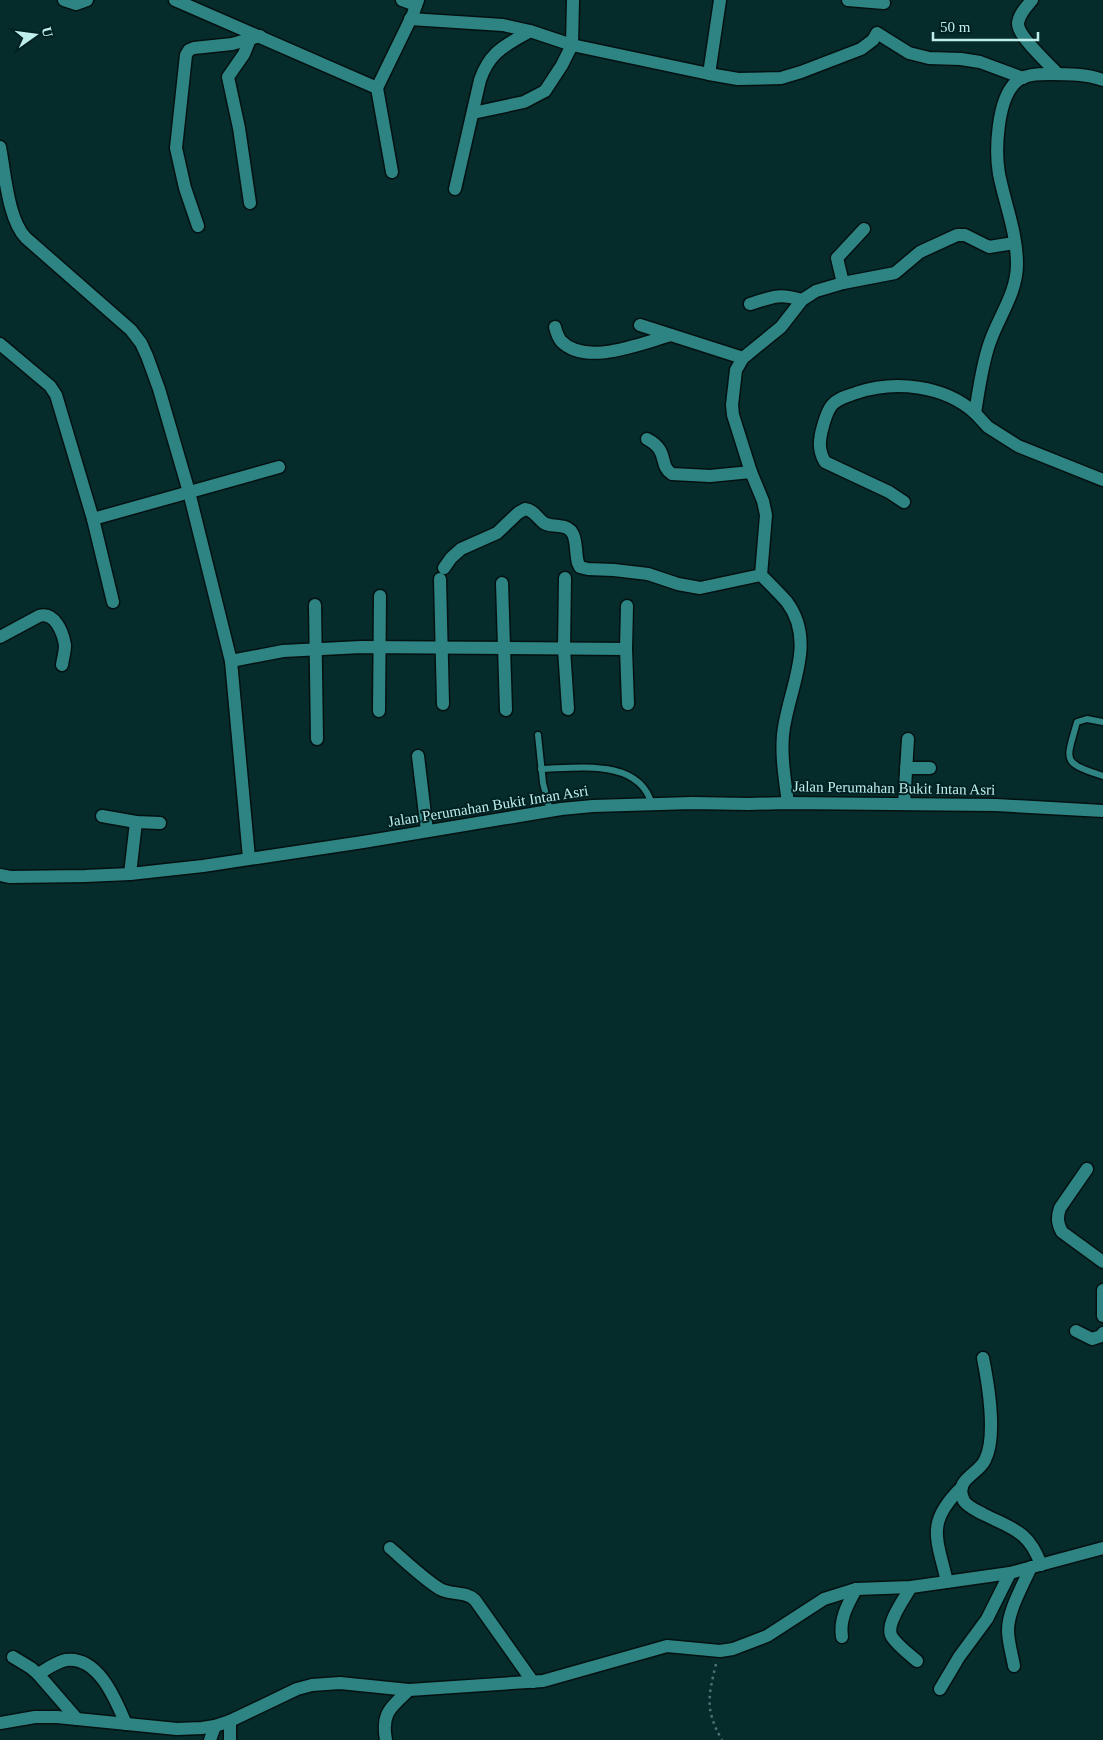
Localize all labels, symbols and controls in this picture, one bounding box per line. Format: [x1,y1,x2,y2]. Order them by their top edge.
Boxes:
north arrow [10,10,60,60]
scale bar [933,10,1038,42]
text: 50 m [940,19,971,35]
text: U [39,25,56,39]
street label: Jalan Perumahan Bukit Intan Asri [793,778,995,798]
street label: Jalan Perumahan Bukit Intan Asri [387,782,589,830]

